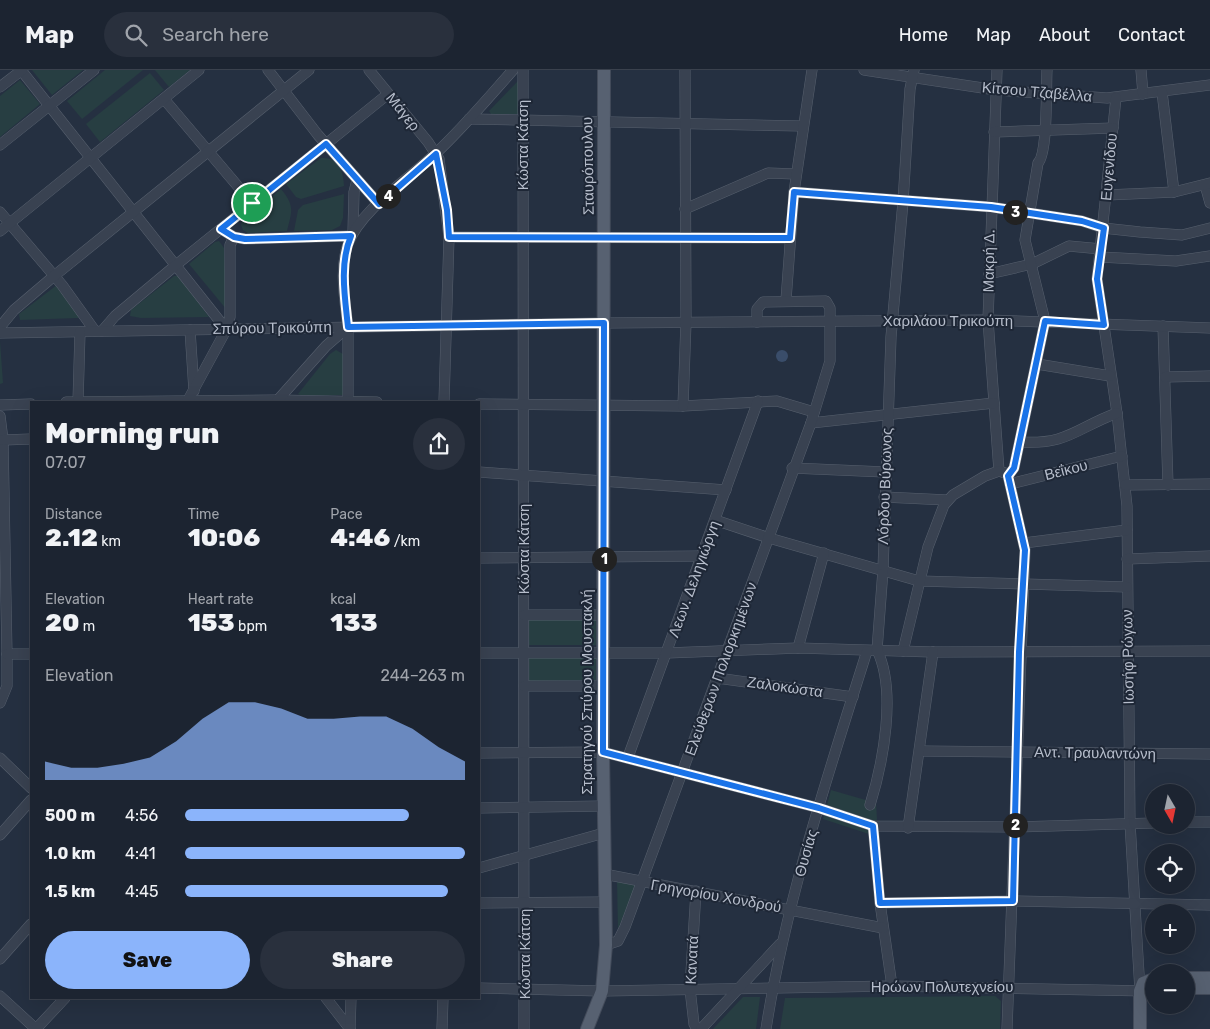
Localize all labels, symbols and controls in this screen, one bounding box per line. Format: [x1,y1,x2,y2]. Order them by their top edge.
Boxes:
search box [104,12,454,57]
text: Map [25,21,74,49]
icon: search [122,21,150,49]
text: Search here [162,23,269,46]
text: Home [899,24,948,46]
text: Map [976,24,1011,46]
text: About [1039,24,1090,46]
text: Contact [1118,24,1185,46]
street label: Κίτσου Τζαβέλλα [981,78,1093,106]
street label: Μάγερ [382,89,424,135]
street label: Κώστα Κάτση [514,100,532,190]
street label: Σταυρόπουλου [578,117,598,215]
street label: Ευγενίδου [1097,132,1121,202]
pin [231,182,273,224]
pin: 4 [376,184,400,208]
text: 4 [384,188,393,205]
icon: arrive [238,189,266,217]
pin: 3 [1002,200,1028,224]
text: 3 [1011,204,1020,221]
street label: Μακρή Δ. [979,229,999,293]
street label: Χαριλάου Τρικούπη [883,312,1013,330]
street label: Σπύρου Τρικούπη [212,318,332,338]
text: Morning run [45,417,219,450]
button: share [413,418,465,470]
street label: Λόρδου Βύρωνος [874,427,896,545]
text: 07:07 [45,453,86,472]
street label: Βεΐκου [1043,456,1089,484]
street label: Κώστα Κάτση [515,504,533,594]
text: Distance [45,506,102,523]
text: Time [188,506,219,523]
text: Pace [330,506,362,523]
street label: Λεων. Δεληγιώργη [665,518,723,640]
text: 2.12 [45,523,98,552]
text: 10:06 [188,523,260,552]
text: 4:46 [330,523,390,552]
text: km [98,533,121,550]
text: /km [390,533,420,550]
pin: 1 [592,546,616,572]
text: 1 [601,551,608,568]
street label: Ελεύθερων Πολιορκημένων [681,580,761,758]
street label: Στρατηγού Σπύρου Μουστακλή [578,589,596,795]
text: Elevation [45,591,105,608]
text: Heart rate [188,591,254,608]
text: kcal [330,591,356,608]
text: 20 [45,608,79,637]
text: 153 [188,608,235,637]
text: 133 [330,608,378,637]
street label: Ιωσήφ Ρώγων [1118,609,1138,705]
text: m [79,618,95,635]
text: bpm [235,618,267,635]
text: Elevation [45,666,114,685]
text: 244–263 m [381,666,465,685]
street label: Ζαλοκώστα [746,673,824,701]
street label: Αντ. Τραυλαντώνη [1034,743,1156,763]
north arrow [1145,784,1195,834]
map controls [1145,784,1195,1014]
text: 500 m [45,806,95,825]
text: 4:56 [125,806,158,825]
pin: 2 [1002,812,1028,838]
text: 2 [1011,817,1020,834]
street label: Θυσίας [791,827,821,879]
text: 1.0 km [45,844,96,863]
text: 4:41 [125,844,156,863]
button: locate [1145,844,1195,894]
street label: Γρηγορίου Χονδρού [649,876,783,916]
text: 1.5 km [45,882,95,901]
text: 4:45 [125,882,158,901]
button: + [1145,904,1195,954]
street label: Κώστα Κάτση [516,909,534,999]
button: Save [45,931,250,989]
button: Share [260,931,465,989]
street label: Κανατά [682,935,702,985]
button: − [1145,964,1195,1014]
street label: Ηρώων Πολυτεχνείου [871,978,1013,996]

